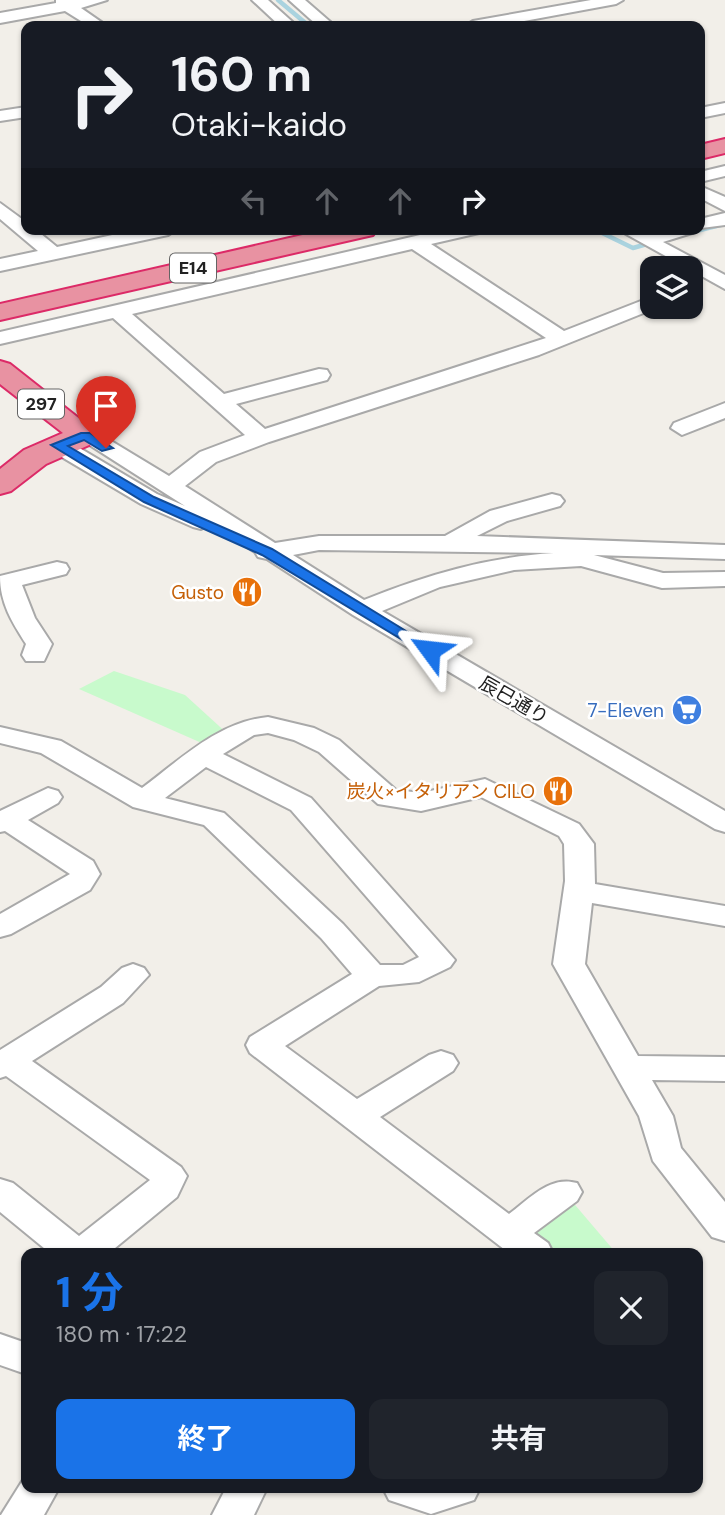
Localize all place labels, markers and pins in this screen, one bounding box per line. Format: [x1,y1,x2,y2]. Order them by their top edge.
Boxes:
pin [76,376,136,448]
restaurant icon: Gusto [230,575,264,609]
place label: Gusto [171,580,224,605]
supermarket icon: 7-Eleven [670,693,704,727]
place label: 7-Eleven [588,698,664,723]
restaurant icon: 炭火×イタリアン CILO [541,774,575,808]
place label: 炭火×イタリアン CILO [346,779,535,804]

